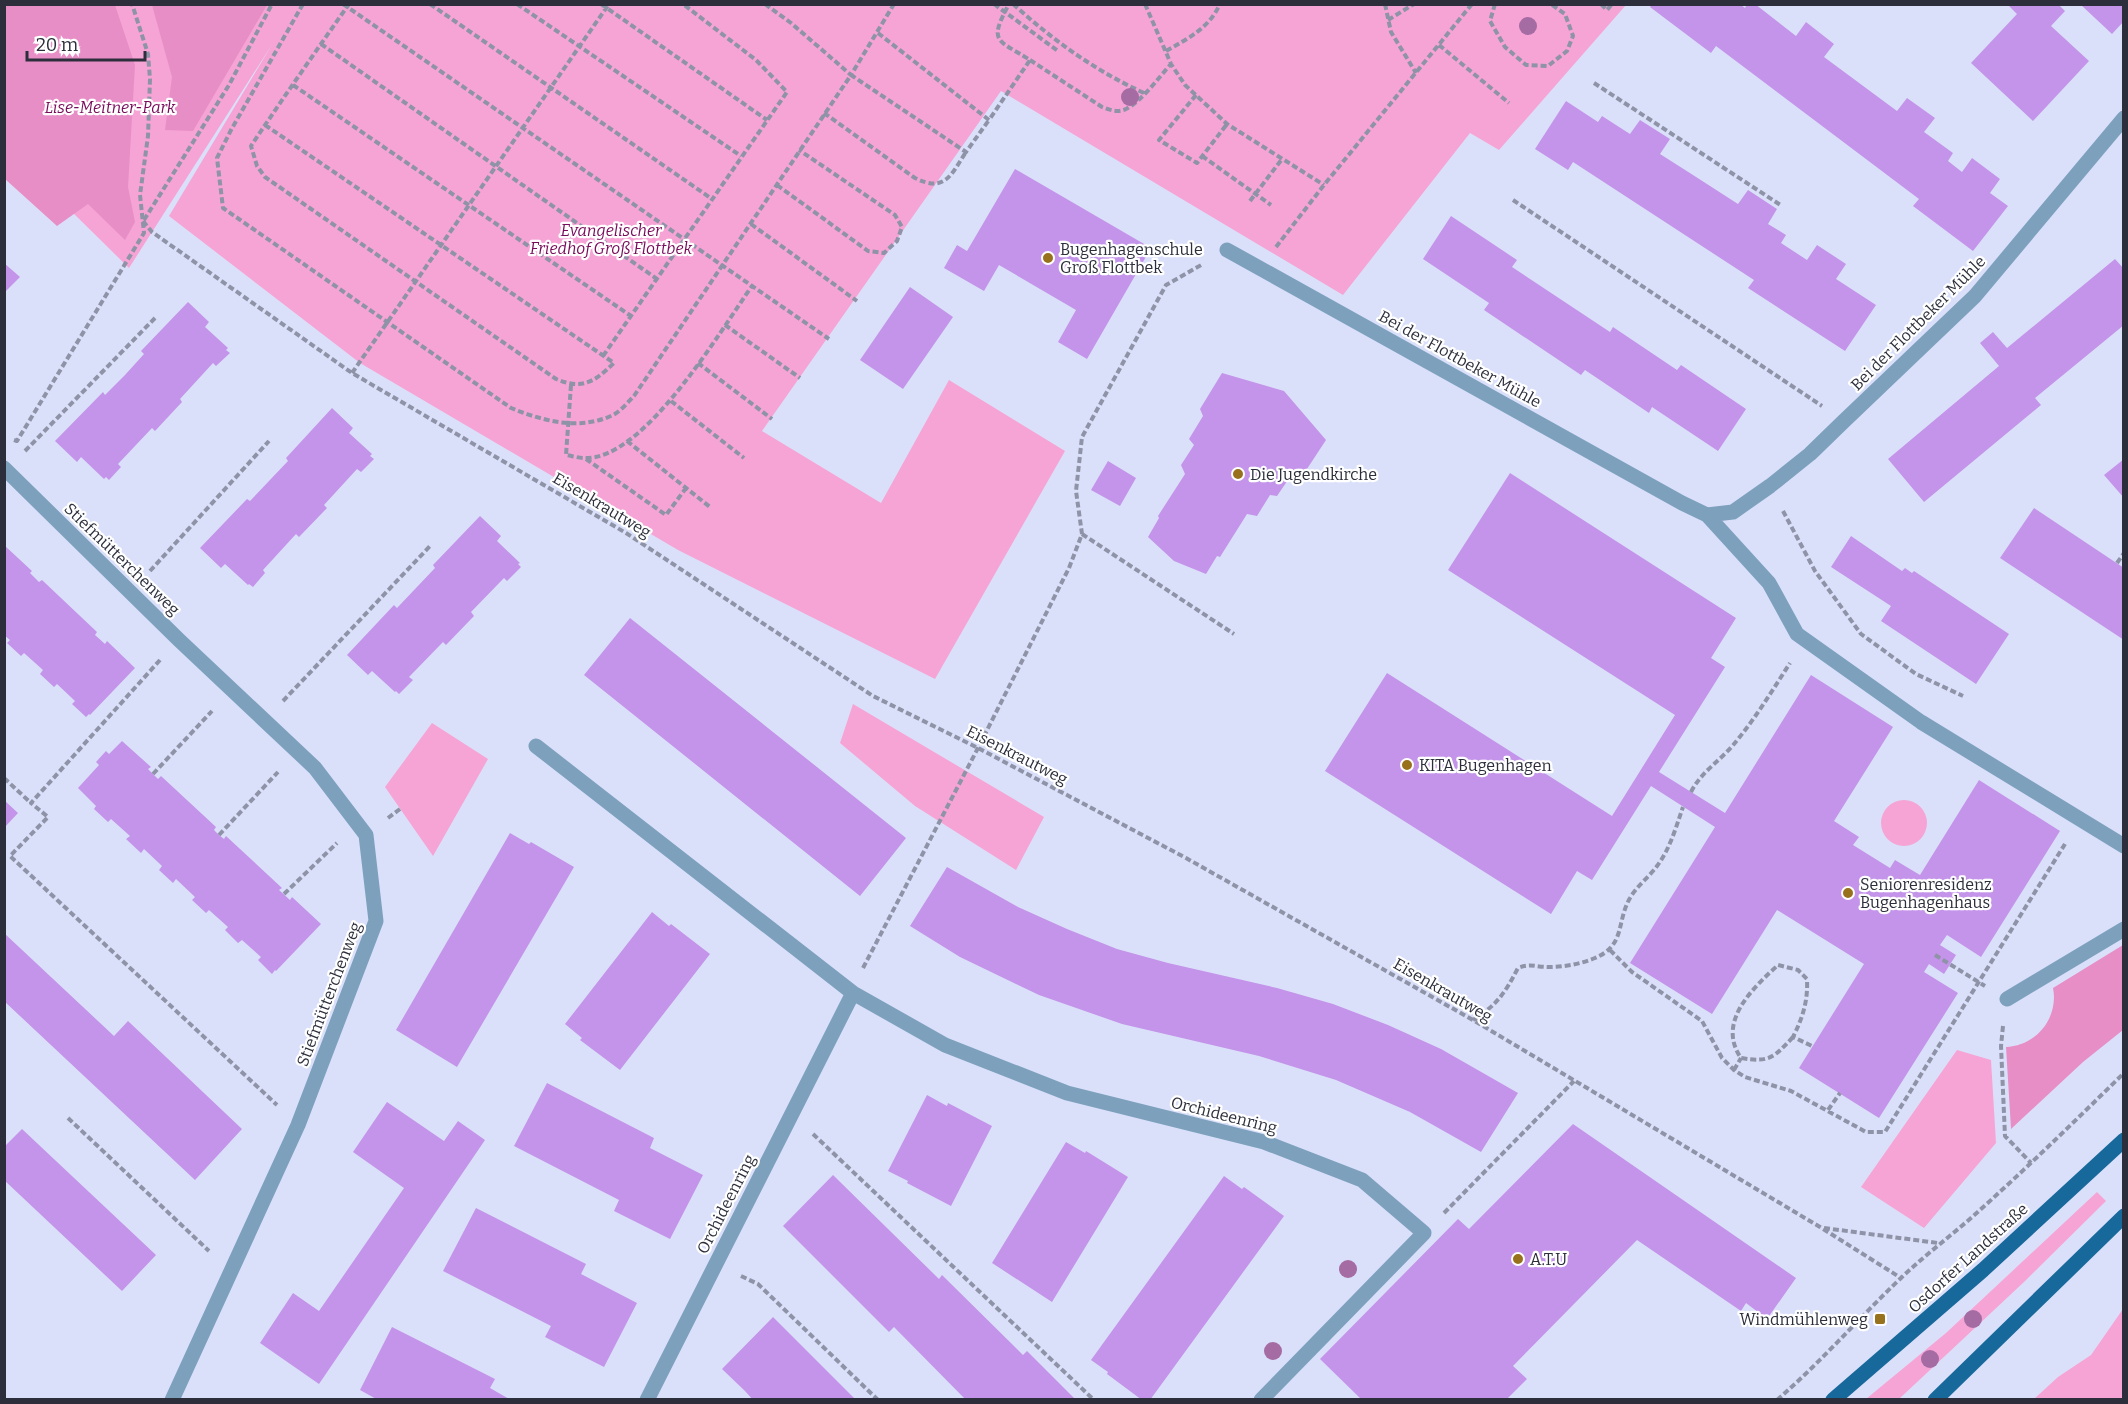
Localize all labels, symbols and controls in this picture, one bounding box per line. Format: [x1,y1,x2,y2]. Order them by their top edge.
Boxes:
scale bar [27,24,146,62]
text: 20 m [36,34,78,56]
park label: Lise-Meitner-Park [44,98,176,117]
park label: Evangelischer Friedhof Groß Flottbek [530,221,693,258]
place label: Bugenhagenschule Groß Flottbek [1060,240,1203,277]
marker: Bugenhagenschule Groß Flottbek [1041,251,1055,265]
street label: Bei der Flottbeker Mühle [1847,252,1989,394]
street label: Bei der Flottbeker Mühle [1376,306,1544,412]
place label: Die Jugendkirche [1250,465,1377,484]
marker: Die Jugendkirche [1231,467,1245,481]
street label: Eisenkrautweg [550,468,654,542]
street label: Stiefmütterchenweg [60,499,184,619]
street label: Eisenkrautweg [963,721,1071,789]
place label: KITA Bugenhagen [1419,756,1552,775]
marker: KITA Bugenhagen [1400,758,1414,772]
place label: Seniorenresidenz Bugenhagenhaus [1860,875,1992,912]
marker: Seniorenresidenz Bugenhagenhaus [1841,886,1855,900]
street label: Stiefmütterchenweg [293,919,365,1069]
street label: Eisenkrautweg [1390,954,1496,1026]
street label: Orchideenring [1169,1093,1279,1137]
street label: Orchideenring [693,1151,759,1257]
street label: Osdorfer Landstraße [1904,1199,2032,1317]
place label: A.T.U [1530,1250,1567,1269]
marker: A.T.U [1511,1252,1525,1266]
place label: Windmühlenweg [1740,1310,1868,1329]
marker: Windmühlenweg [1873,1312,1887,1326]

